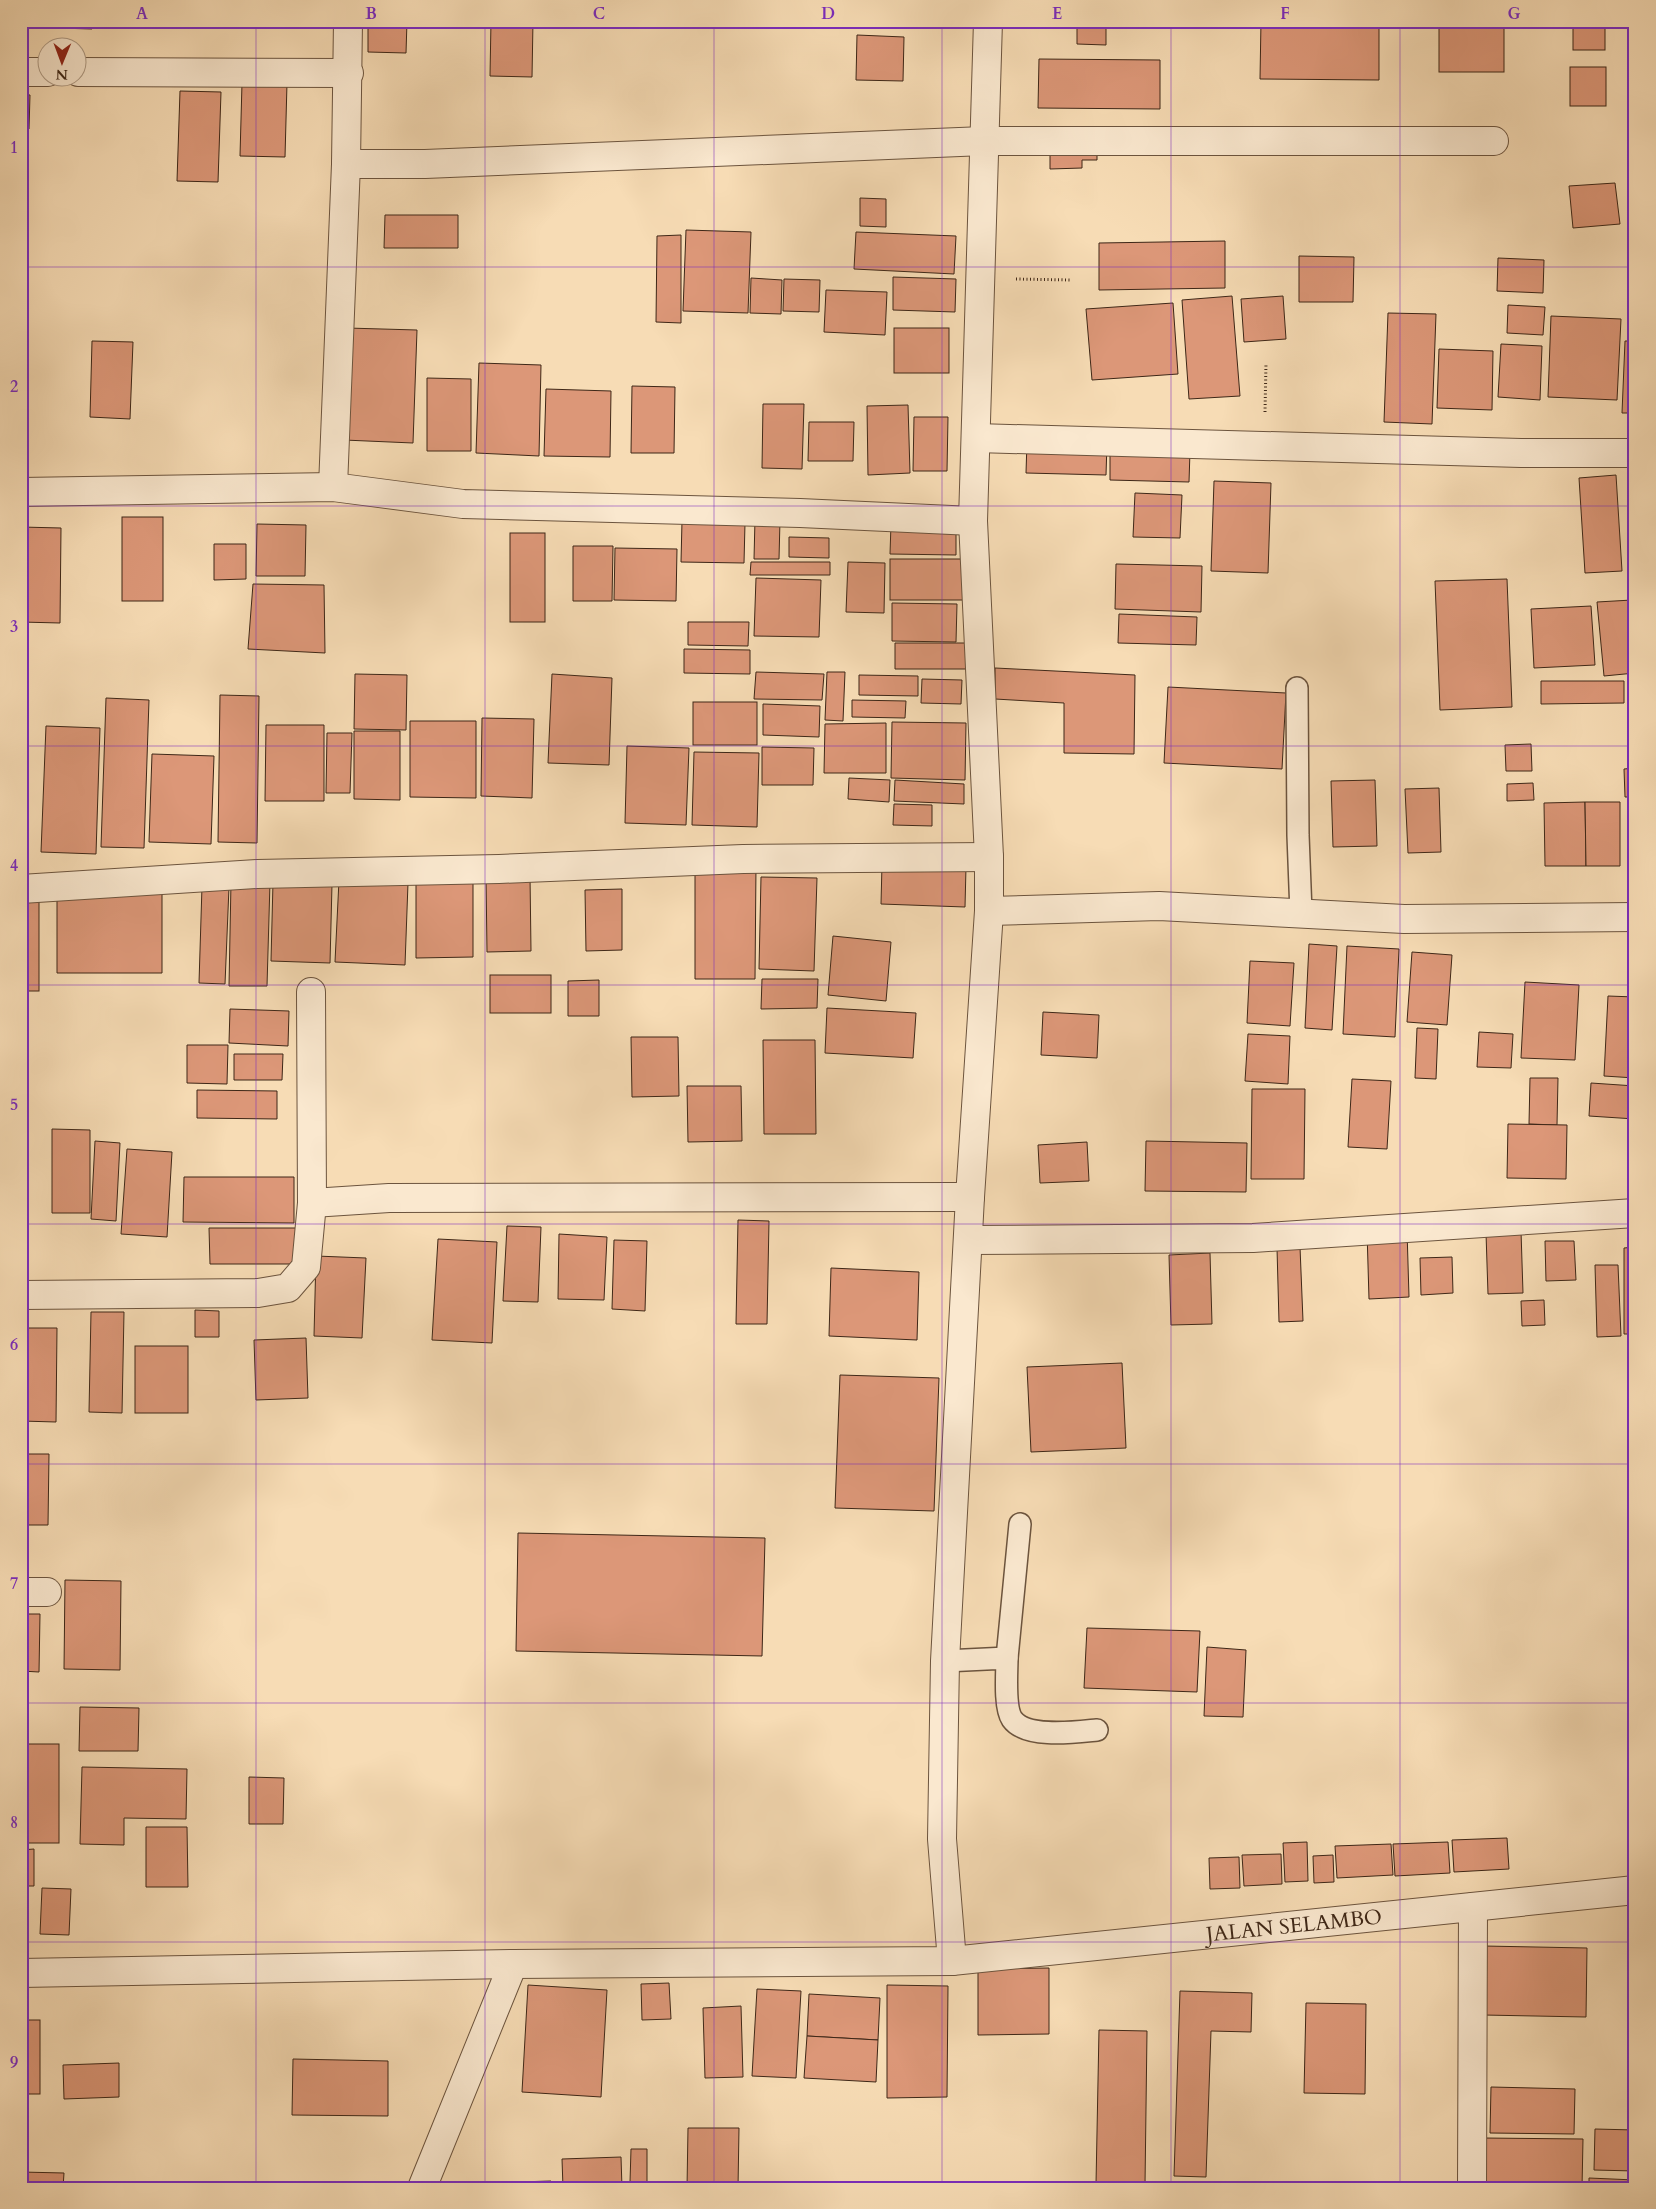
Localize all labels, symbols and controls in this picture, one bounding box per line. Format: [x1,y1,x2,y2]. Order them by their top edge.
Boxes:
text: A [136,3,148,25]
text: B [365,3,377,25]
text: C [593,3,605,25]
text: D [821,3,835,25]
text: E [1052,3,1062,25]
text: F [1280,3,1290,25]
text: G [1507,3,1521,25]
north arrow [38,38,88,88]
text: N [56,65,68,84]
text: 1 [10,137,18,159]
text: 2 [10,376,18,398]
text: 3 [10,616,18,638]
text: 4 [10,855,18,877]
text: 5 [10,1094,18,1116]
text: 6 [10,1334,18,1356]
text: 7 [10,1573,18,1595]
text: 8 [10,1812,18,1834]
street label: JALAN SELAMBO [1202,1902,1383,1949]
text: 9 [10,2052,18,2074]

